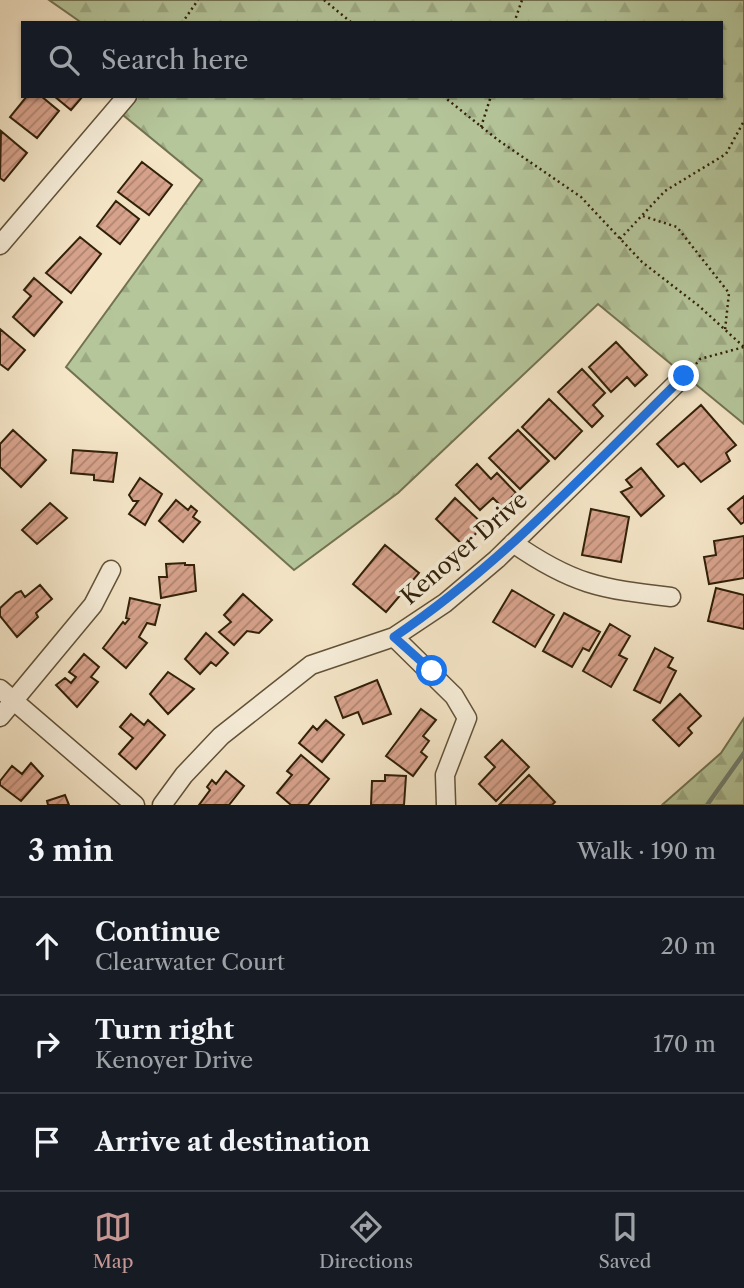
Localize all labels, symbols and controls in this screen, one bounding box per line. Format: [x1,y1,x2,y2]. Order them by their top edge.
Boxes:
search box [21,21,723,98]
icon: search [45,41,83,79]
text: Search here [101,44,248,76]
route end [668,360,699,391]
street label: Kenoyer Drive [395,486,533,610]
route start [416,655,447,686]
text: 3 min [28,832,114,869]
text: Walk · 190 m [577,837,716,865]
text: Continue [95,916,220,948]
icon: ahead [28,927,66,965]
text: 20 m [661,932,716,960]
text: Clearwater Court [95,948,285,976]
text: Turn right [95,1014,234,1046]
icon: right [28,1025,66,1063]
text: 170 m [653,1030,716,1058]
text: Kenoyer Drive [95,1046,253,1074]
icon: arrive [28,1123,66,1161]
text: Arrive at destination [95,1126,370,1158]
tab: Map [93,1208,134,1273]
tab: Directions [319,1208,413,1273]
tab: Saved [598,1208,651,1273]

